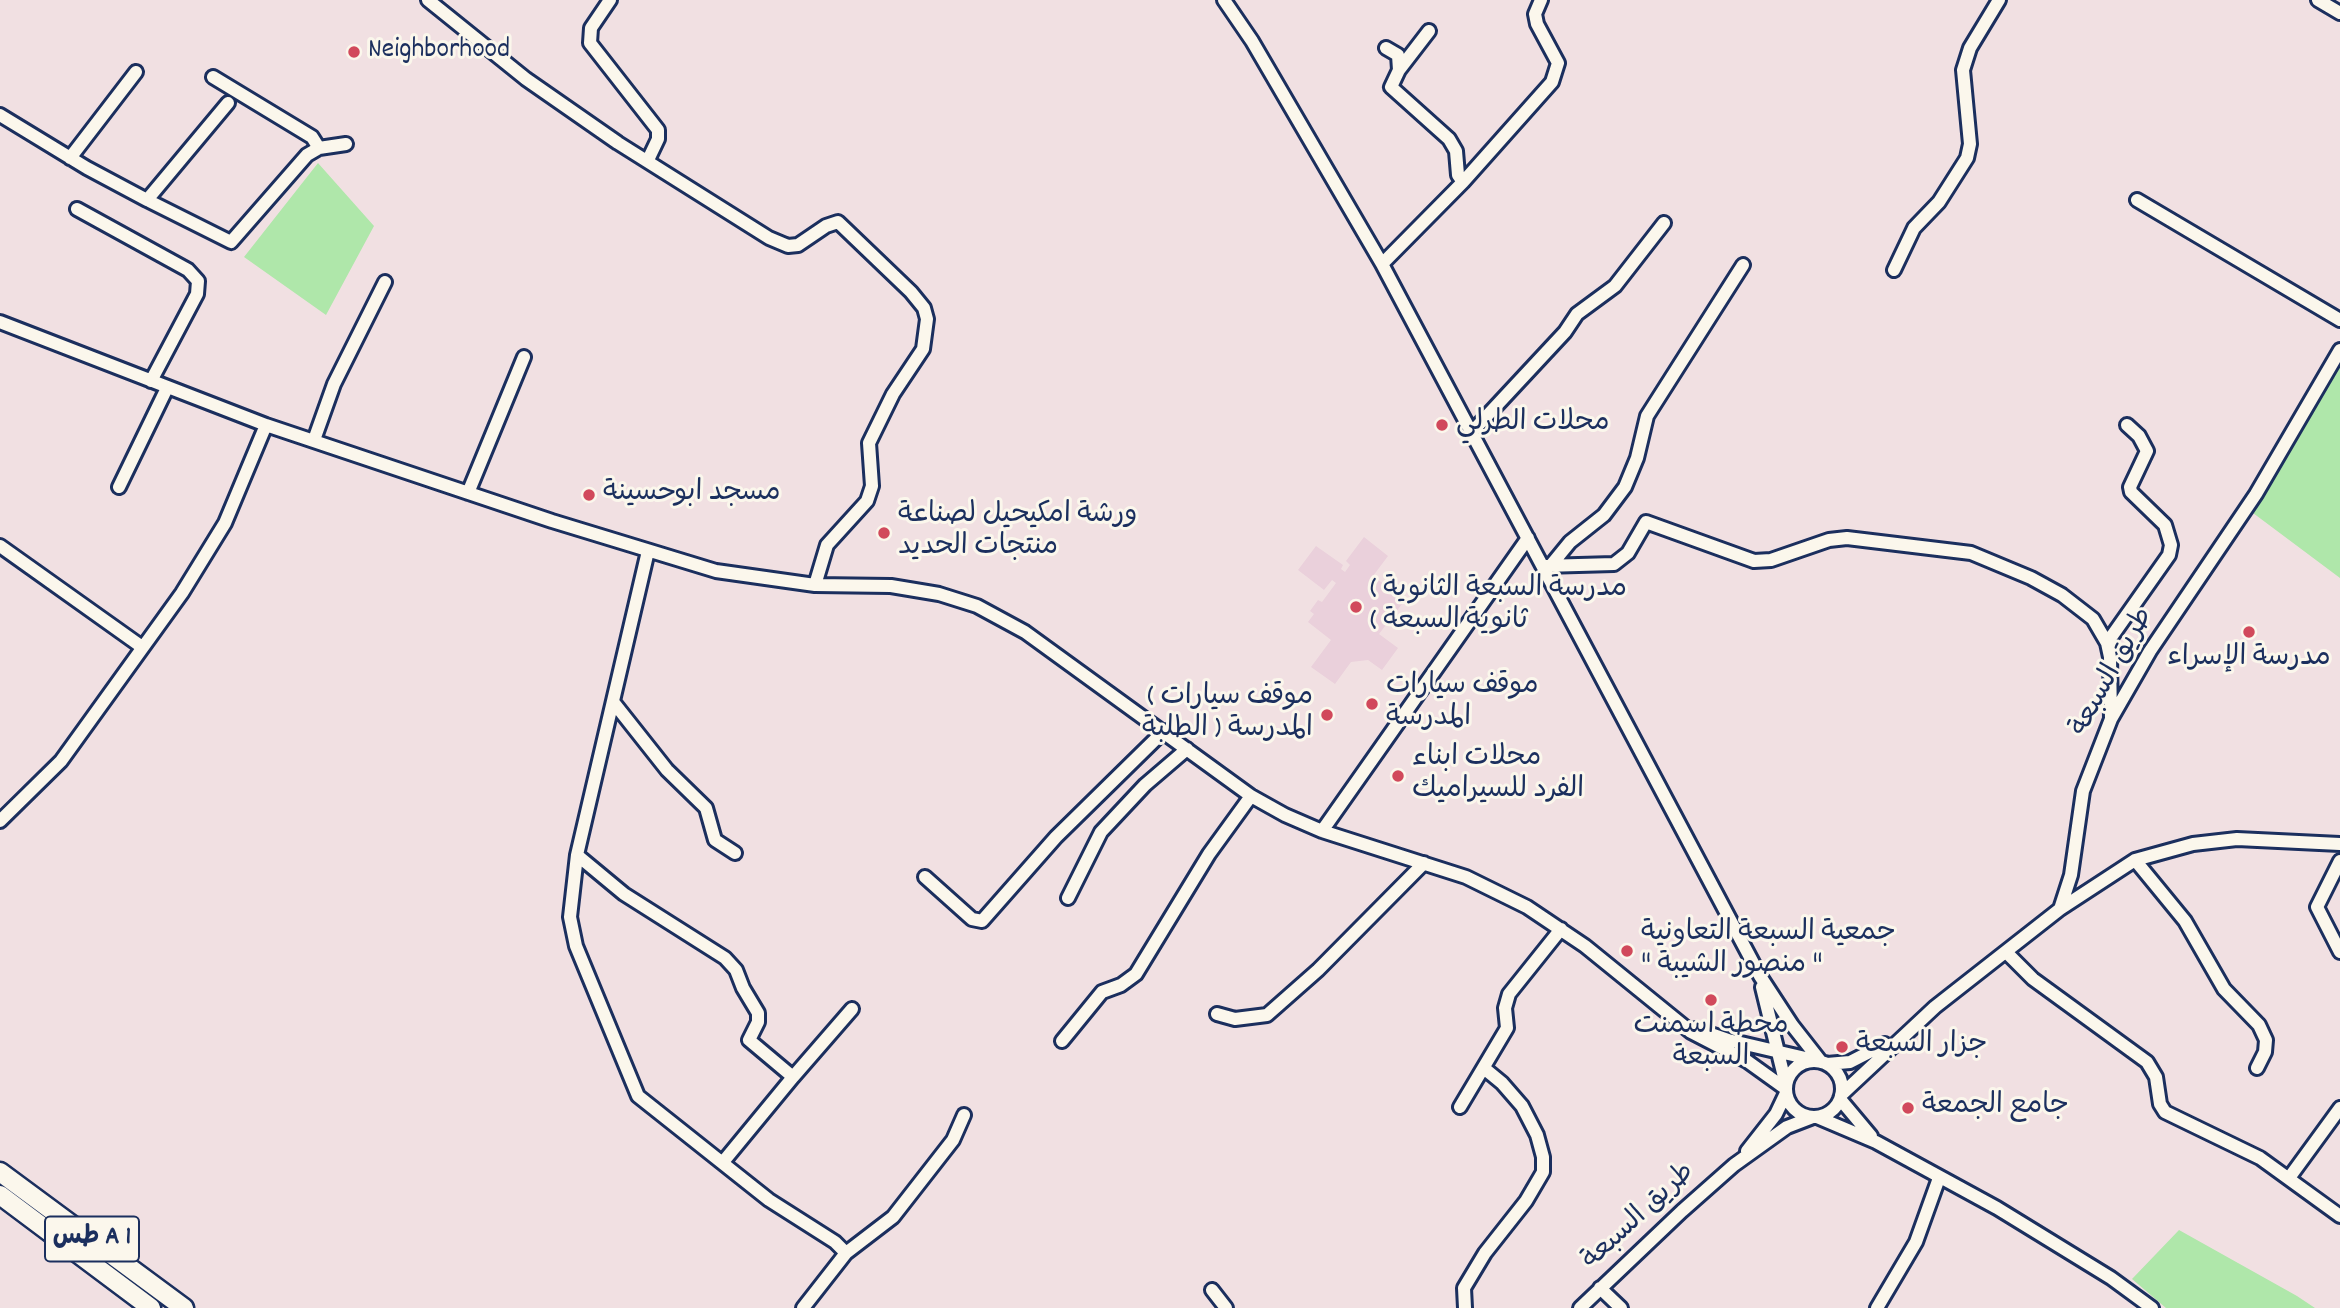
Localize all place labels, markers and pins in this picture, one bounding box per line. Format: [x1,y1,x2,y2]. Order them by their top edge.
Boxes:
place label: Neighborhood [368,35,510,69]
marker: Neighborhood [346,44,362,60]
place label: محلات الطرلي [1456,408,1609,442]
marker: محلات الطرلي [1434,417,1450,433]
place label: مسجد ابوحسينة [603,478,781,512]
marker: مسجد ابوحسينة [581,487,597,503]
place label: ورشة امكيحيل لصناعة منتجات الحديد [898,500,1137,566]
marker: ورشة امكيحيل لصناعة منتجات الحديد [876,525,892,541]
place label: ( مدرسة السبعة الثانوية ( ثانوية السبعة [1370,574,1627,640]
marker: ( مدرسة السبعة الثانوية ( ثانوية السبعة [1348,599,1364,615]
marker: مدرسة الإسراء [2241,624,2257,640]
place label: مدرسة الإسراء [2167,643,2331,677]
place label: موقف سيارات المدرسة [1386,671,1538,737]
place label: ( موقف سيارات المدرسة ( الطلبة [1142,682,1313,748]
marker: موقف سيارات المدرسة [1364,696,1380,712]
marker: ( موقف سيارات المدرسة ( الطلبة [1319,707,1335,723]
place label: محلات ابناء الفرد للسيراميك [1412,743,1584,809]
marker: محلات ابناء الفرد للسيراميك [1390,768,1406,784]
place label: جمعية السبعة التعاونية " منصور الشيبة " [1641,918,1896,984]
marker: جمعية السبعة التعاونية " منصور الشيبة " [1619,943,1635,959]
marker: محطة اسمنت السبعة [1703,992,1719,1008]
place label: محطة اسمنت السبعة [1633,1011,1789,1077]
place label: جزار السبعة [1856,1030,1987,1064]
marker: جزار السبعة [1834,1039,1850,1055]
place label: جامع الجمعة [1922,1091,2069,1125]
marker: جامع الجمعة [1900,1100,1916,1116]

